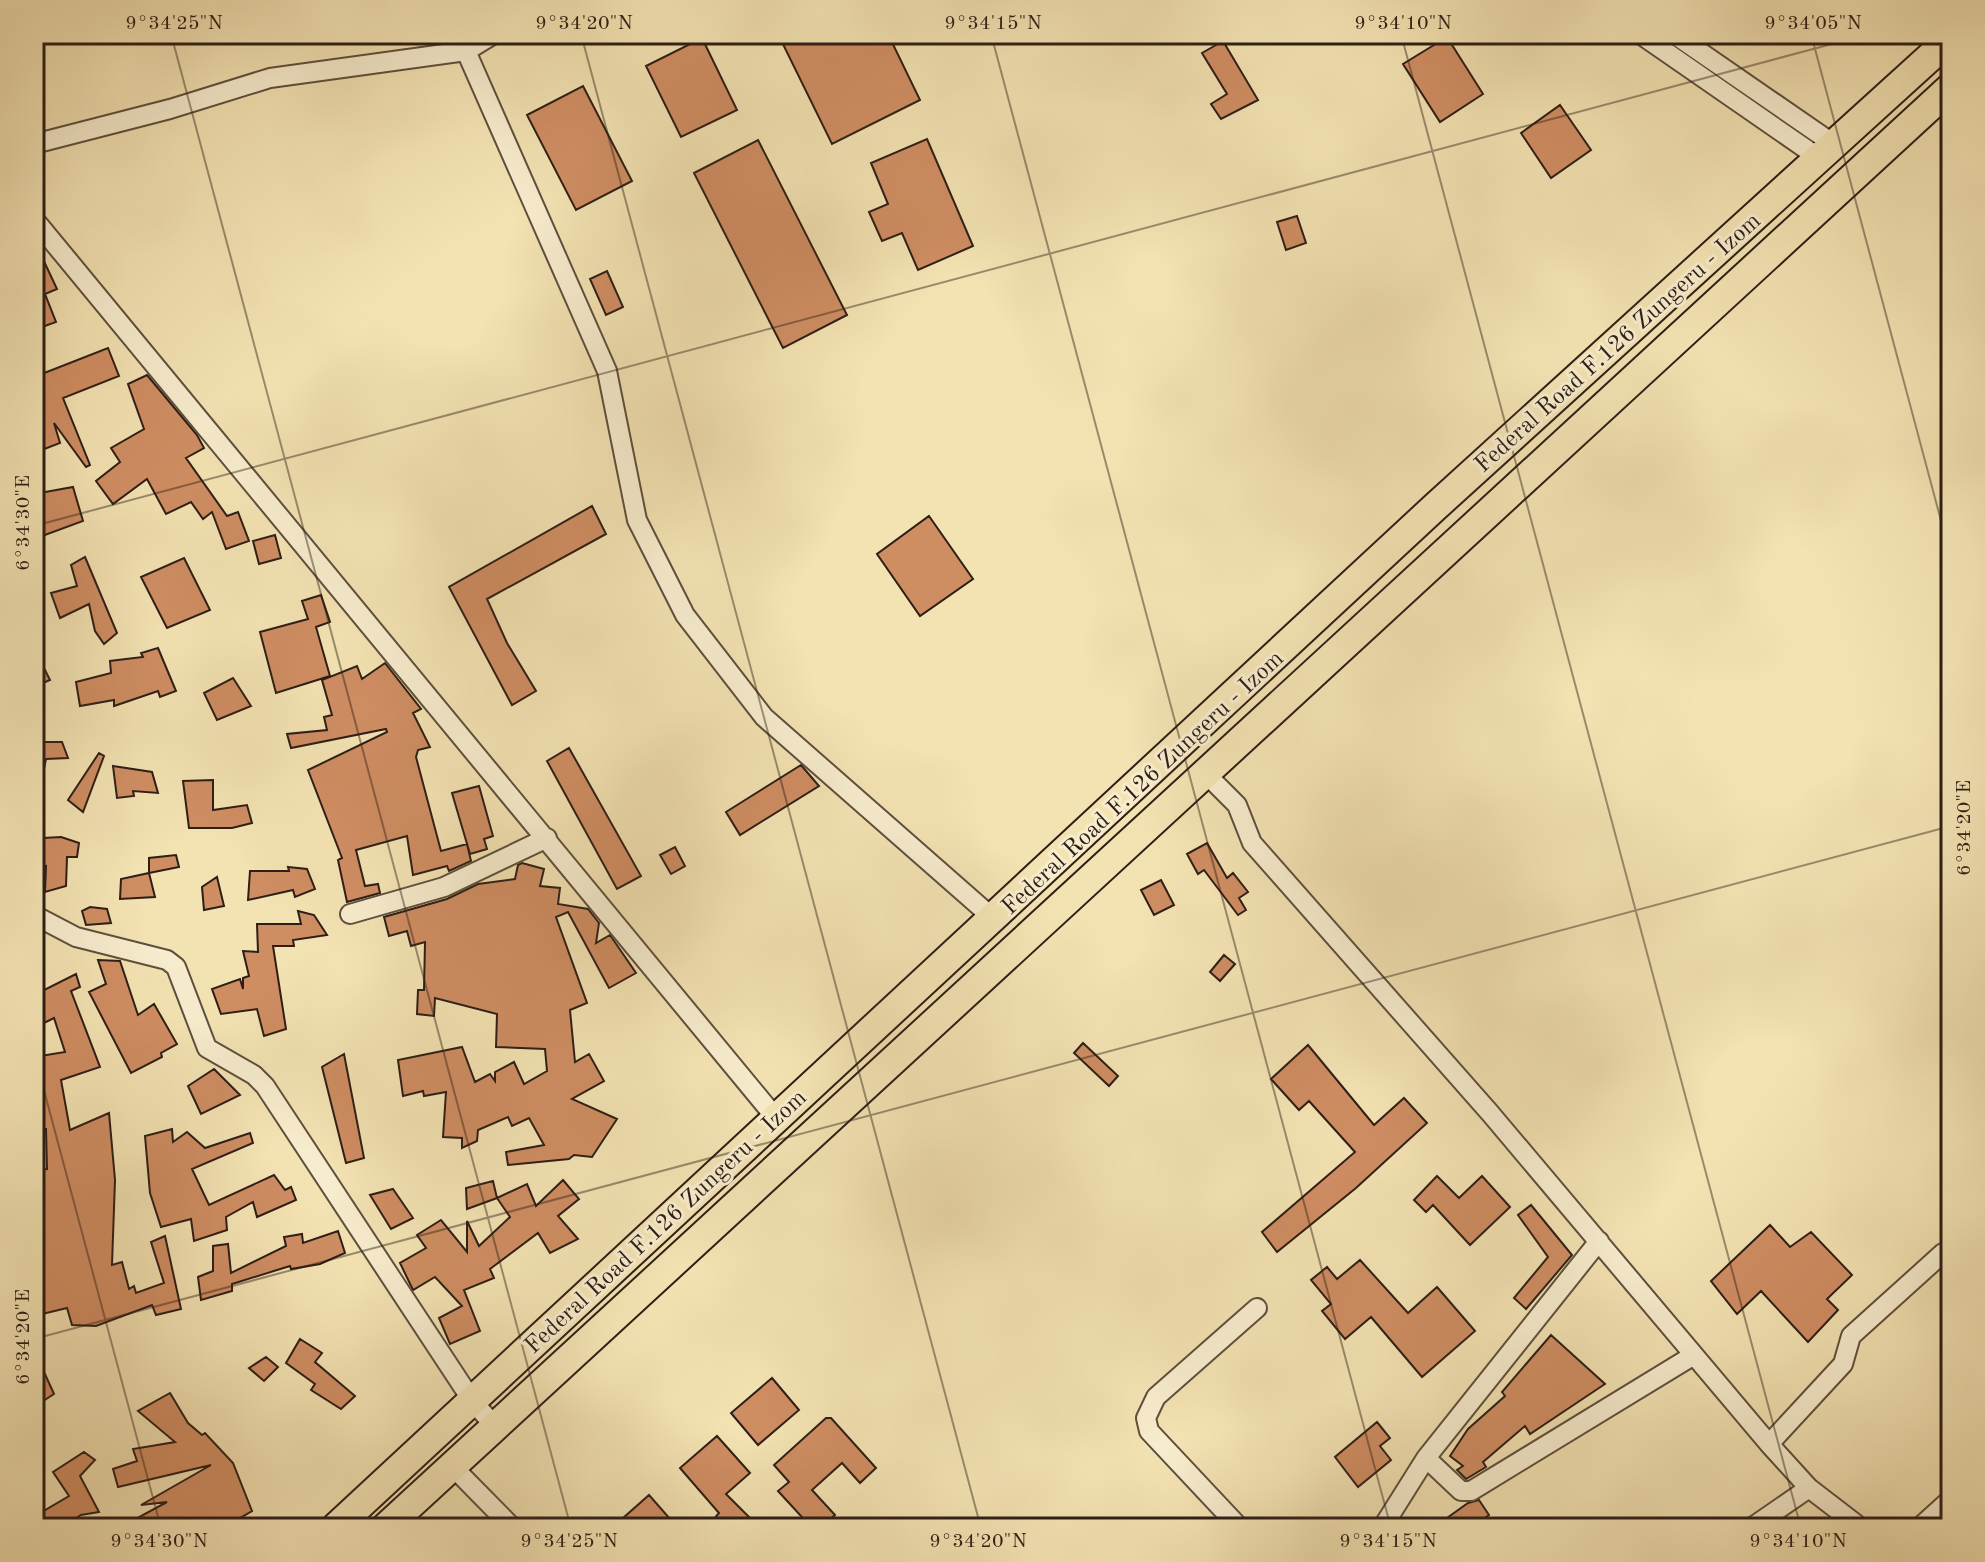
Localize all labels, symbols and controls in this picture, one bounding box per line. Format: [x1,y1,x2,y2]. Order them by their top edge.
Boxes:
text: 9°34'25"N [125,14,223,34]
text: 9°34'20"N [535,14,633,34]
text: 9°34'15"N [944,14,1042,34]
text: 9°34'10"N [1354,14,1452,34]
text: 9°34'05"N [1764,14,1862,34]
street label: Federal Road F.126 Zungeru - Izom [1471,209,1766,478]
text: 6°34'30"E [14,475,34,571]
street label: Federal Road F.126 Zungeru - Izom [998,647,1289,920]
text: 6°34'20"E [1955,780,1975,876]
street label: Federal Road F.126 Zungeru - Izom [521,1086,812,1359]
text: 6°34'20"E [14,1289,34,1385]
text: 9°34'30"N [110,1532,208,1552]
text: 9°34'25"N [520,1532,618,1552]
text: 9°34'20"N [929,1532,1027,1552]
text: 9°34'15"N [1339,1532,1437,1552]
text: 9°34'10"N [1749,1532,1847,1552]

